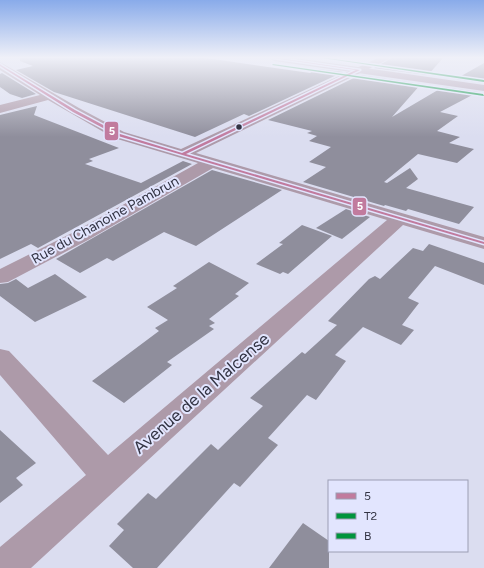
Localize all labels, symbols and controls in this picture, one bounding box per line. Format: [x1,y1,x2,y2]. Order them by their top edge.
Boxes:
line badge: 5 [104,121,119,141]
unlabelled marker [234,122,244,132]
text: 5 [109,125,115,138]
street label: Rue du Chanoine Pambrun [28,172,182,268]
line badge: 5 [352,197,367,216]
text: 5 [357,200,363,213]
street label: Avenue de la Malcense [129,328,273,458]
legend [328,480,468,552]
text: 5 [364,489,371,503]
text: T2 [364,509,377,523]
text: B [364,529,371,543]

